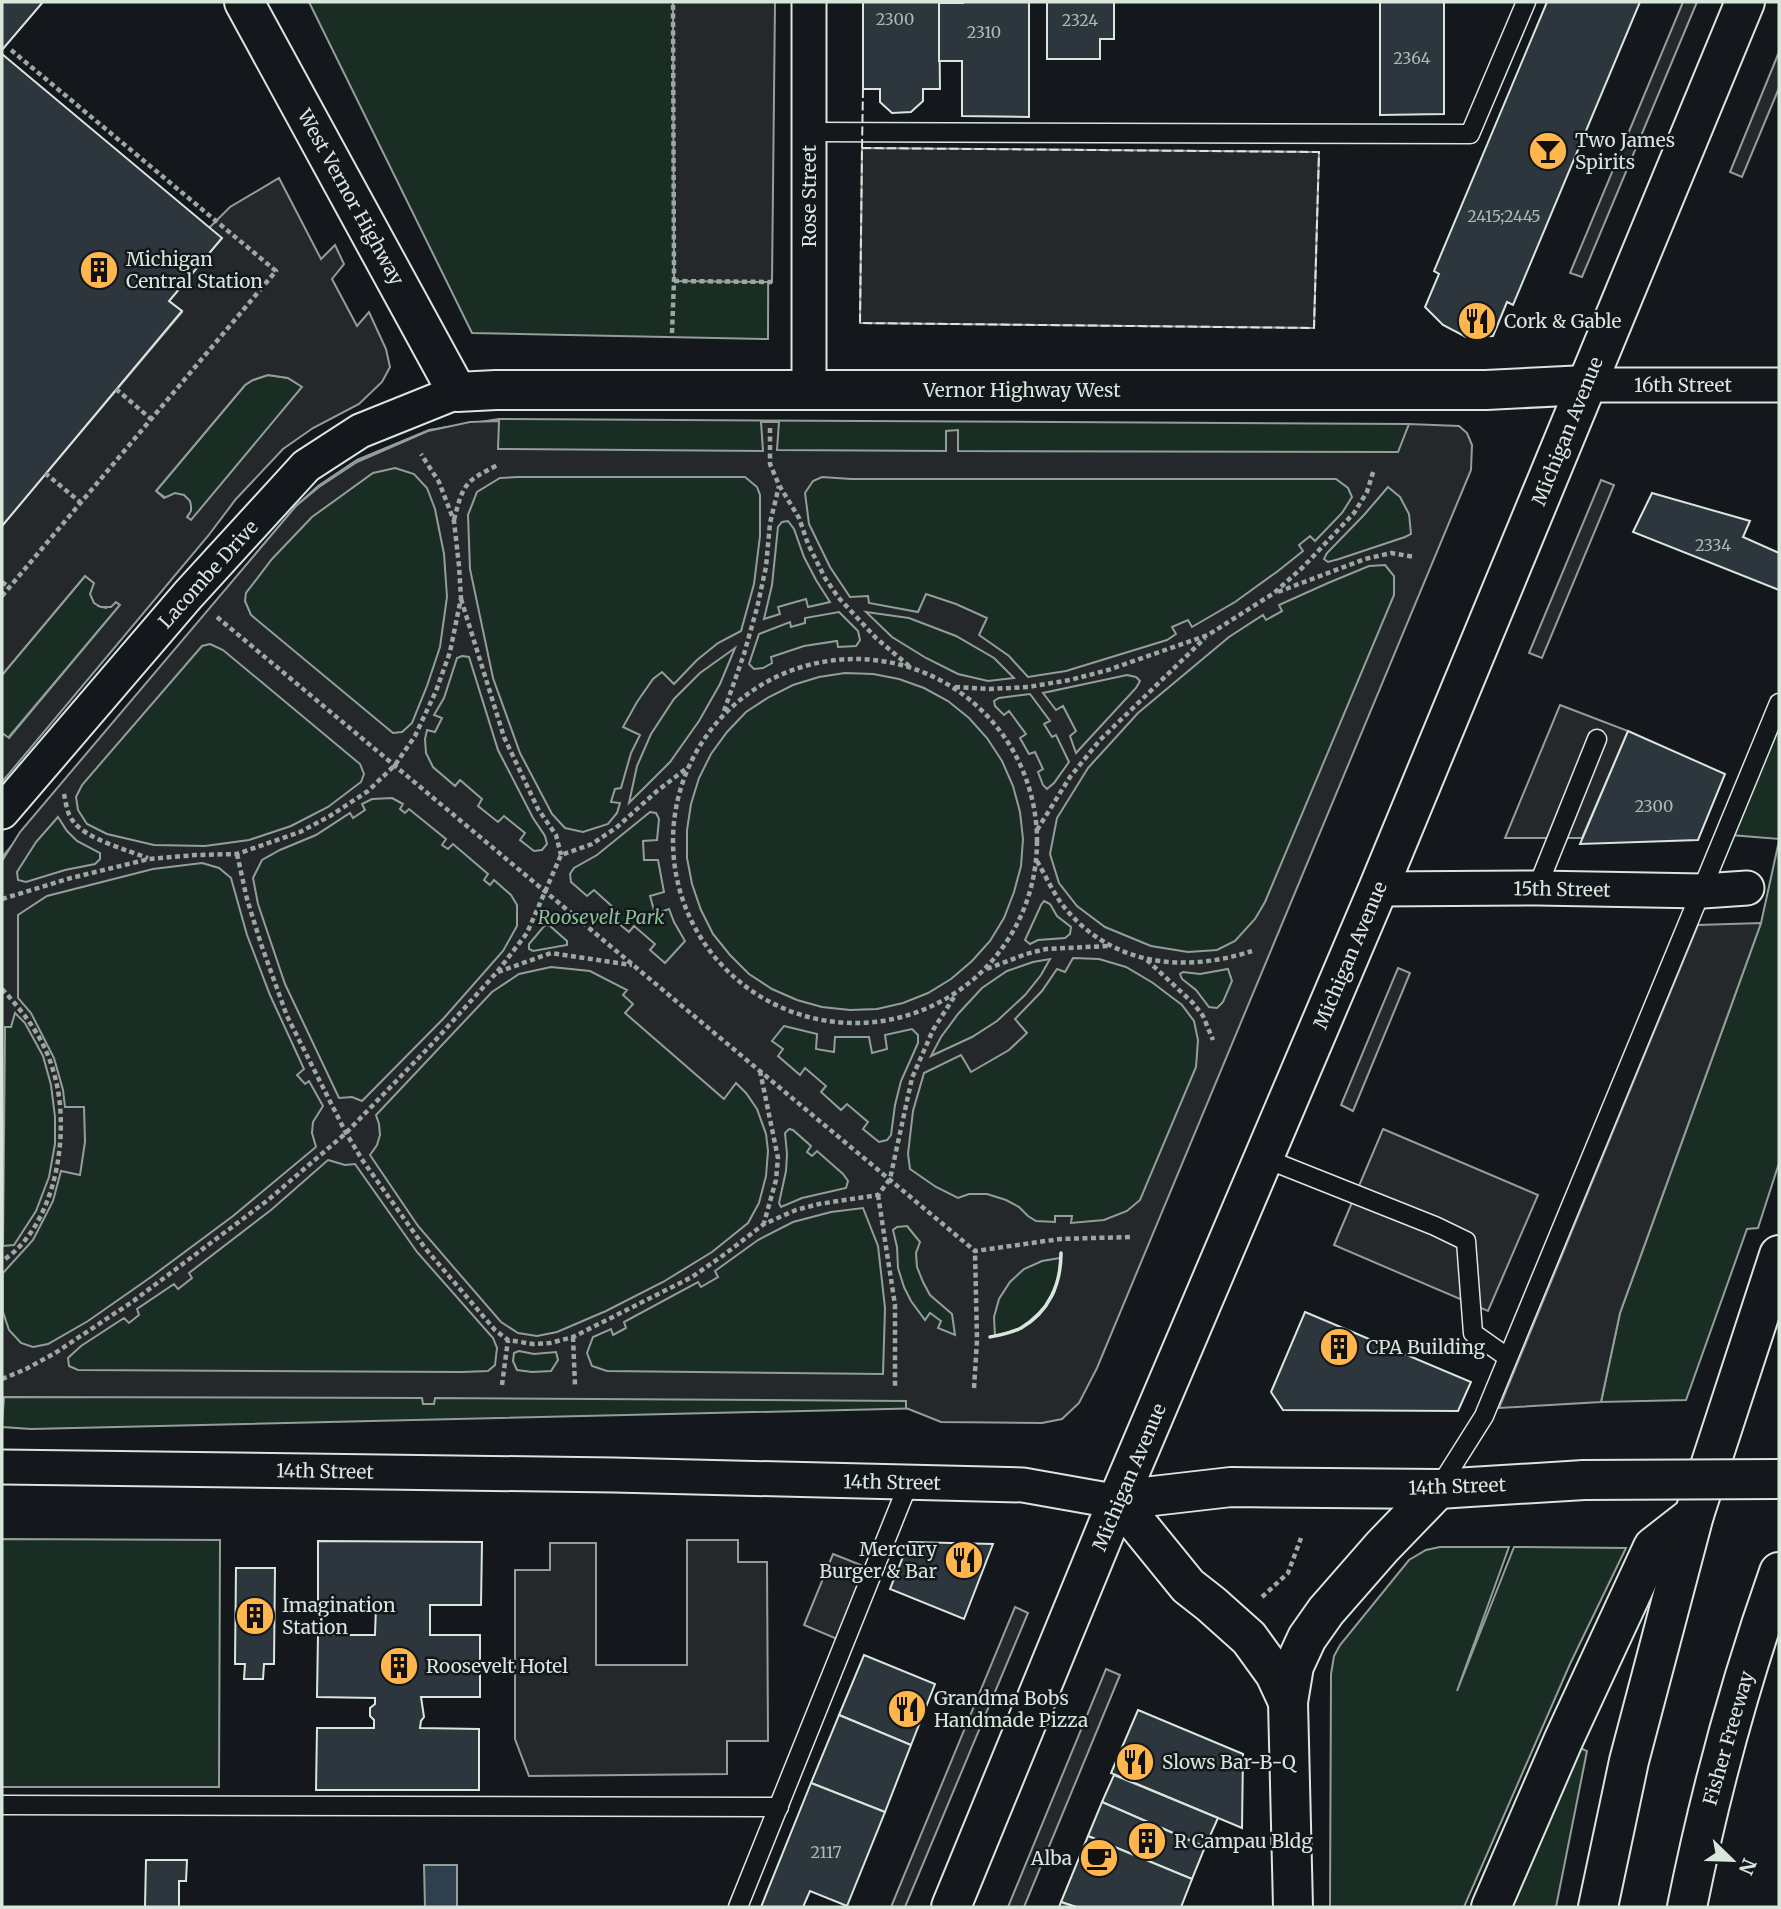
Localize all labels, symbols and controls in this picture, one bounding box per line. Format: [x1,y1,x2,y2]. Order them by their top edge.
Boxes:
house number: 2300 [876,9,914,29]
house number: 2324 [1062,10,1098,30]
house number: 2310 [967,22,1001,42]
house number: 2364 [1393,48,1431,68]
street label: West Vernor Highway [292,104,409,289]
place label: Two James Spirits [1575,128,1675,174]
bar icon: Two James Spirits [1527,130,1569,172]
street label: Rose Street [797,144,821,247]
house number: 2415;2445 [1467,206,1541,226]
place label: Michigan Central Station [126,247,263,293]
building icon: Michigan Central Station [78,249,120,291]
restaurant icon: Cork & Gable [1456,300,1498,342]
place label: Cork & Gable [1504,309,1622,333]
street label: Michigan Avenue [1526,353,1608,509]
street label: 16th Street [1634,373,1733,397]
street label: Vernor Highway West [922,378,1121,402]
street label: Lacombe Drive [153,515,263,633]
house number: 2334 [1695,535,1731,555]
house number: 2300 [1635,796,1673,816]
street label: 15th Street [1513,876,1611,902]
street label: Michigan Avenue [1308,877,1392,1032]
park label: Roosevelt Park [538,905,665,929]
building icon: CPA Building [1318,1326,1360,1368]
place label: CPA Building [1366,1335,1486,1359]
street label: Michigan Avenue [1087,1399,1171,1554]
street label: 14th Street [276,1458,375,1484]
street label: 14th Street [843,1469,942,1495]
street label: 14th Street [1408,1472,1507,1500]
place label: Mercury Burger & Bar [819,1537,937,1583]
restaurant icon: Mercury Burger & Bar [943,1539,985,1581]
place label: Imagination Station [282,1593,396,1639]
building icon: Imagination Station [234,1595,276,1637]
building icon: Roosevelt Hotel [378,1645,420,1687]
place label: Roosevelt Hotel [426,1654,568,1678]
street label: Fisher Freeway [1697,1668,1759,1808]
place label: Grandma Bobs Handmade Pizza [934,1686,1088,1732]
restaurant icon: Grandma Bobs Handmade Pizza [886,1688,928,1730]
restaurant icon: Slows Bar-B-Q [1114,1741,1156,1783]
place label: Slows Bar-B-Q [1162,1750,1297,1774]
building icon: R Campau Bldg [1126,1820,1168,1862]
north arrow [1697,1825,1767,1895]
place label: R Campau Bldg [1174,1829,1313,1853]
cafe icon: Alba [1078,1837,1120,1879]
house number: 2117 [810,1842,842,1862]
place label: Alba [1030,1846,1072,1870]
text: N [1734,1855,1762,1878]

